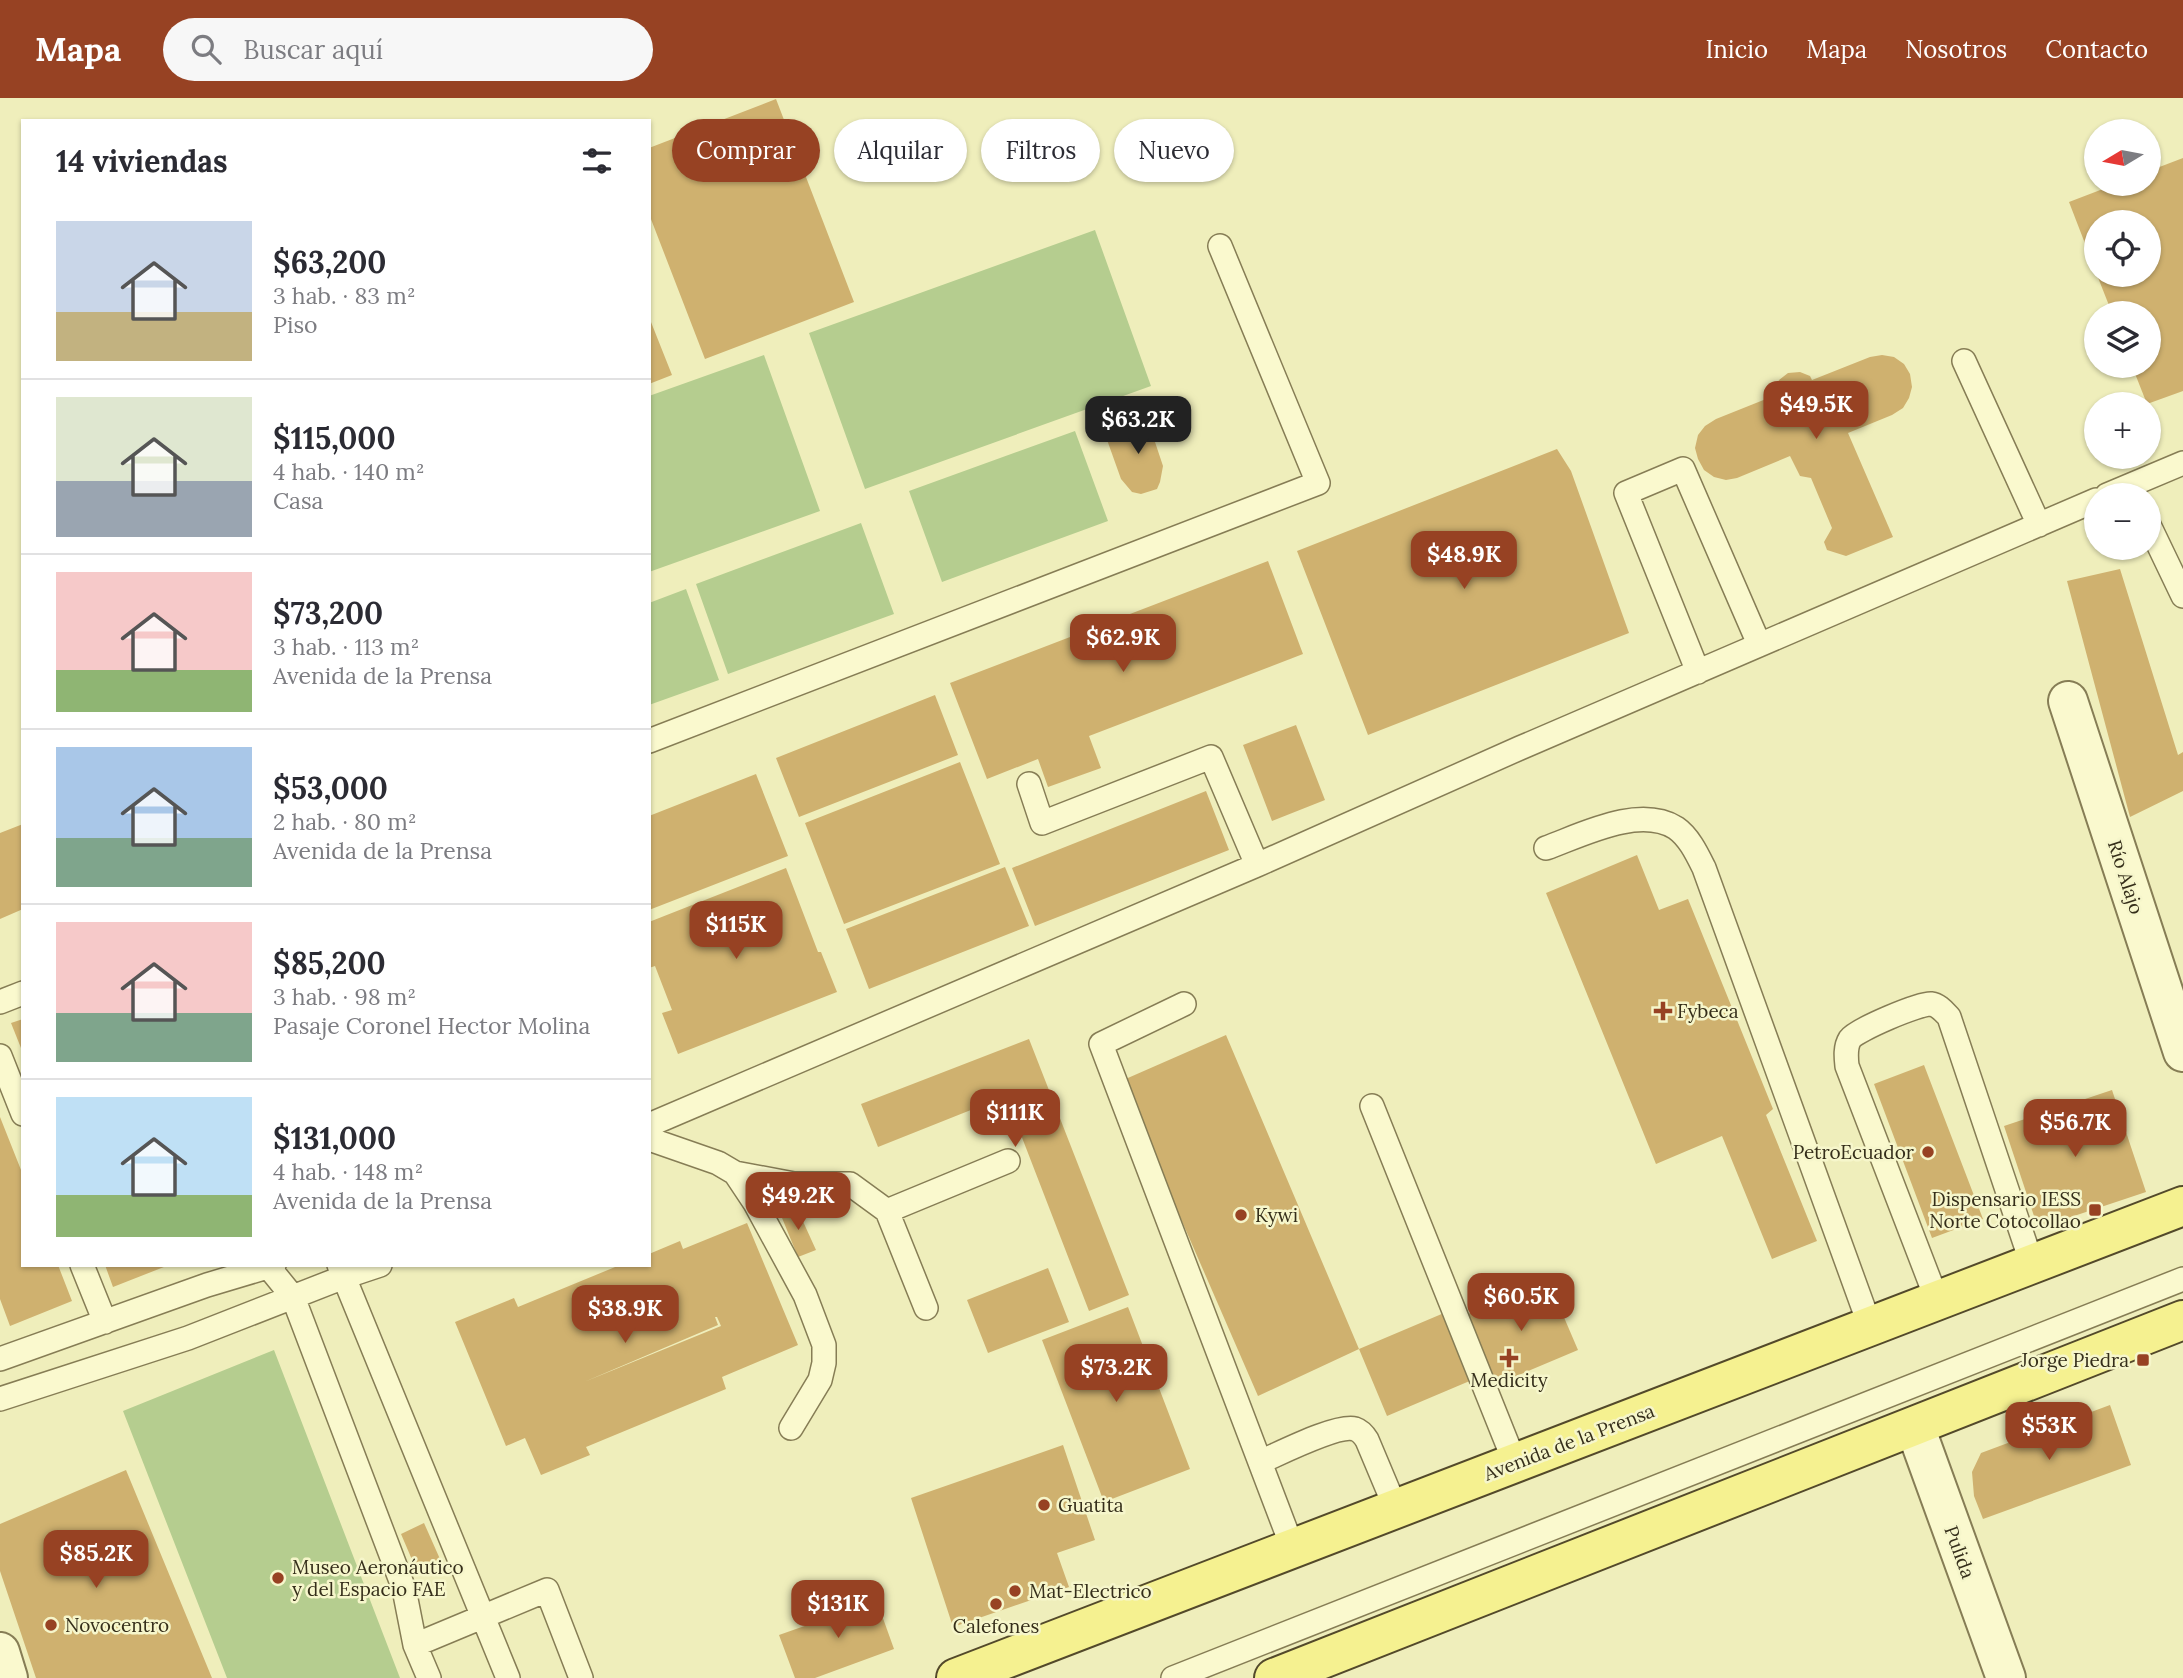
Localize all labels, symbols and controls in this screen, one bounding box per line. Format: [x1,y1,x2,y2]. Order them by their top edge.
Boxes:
search box [163,18,653,81]
text: Mapa [35,28,121,70]
icon: search [187,30,225,68]
text: Buscar aquí [243,33,383,66]
text: Inicio [1705,34,1768,65]
text: Mapa [1806,34,1867,65]
text: Nosotros [1905,34,2007,65]
text: Contacto [2045,34,2148,65]
chip: Comprar [672,119,820,182]
chip: Alquilar [834,119,967,182]
chip: Filtros [981,119,1100,182]
chip: Nuevo [1114,119,1234,182]
north arrow [2084,119,2161,196]
map controls [2084,119,2161,560]
text: 14 viviendas [56,142,228,180]
icon: filters [578,142,616,180]
button: locate [2084,210,2161,287]
text: $63,200 [273,243,386,281]
icon: home [112,249,196,333]
text: 3 hab. · 83 m² [273,281,416,310]
button: layers [2084,301,2161,378]
text: Piso [273,310,318,339]
pin: $49.5K [1759,382,1873,441]
text: $49.5K [1779,389,1853,418]
button: + [2084,392,2161,469]
pin: $63.2K [1081,396,1195,456]
text: $63.2K [1101,404,1175,433]
text: $115,000 [273,419,396,457]
icon: home [112,425,196,509]
text: 4 hab. · 140 m² [273,457,425,486]
button: − [2084,483,2161,560]
text: Casa [273,486,323,515]
pin: $48.9K [1407,532,1521,591]
text: $48.9K [1427,539,1501,568]
text: $73,200 [273,594,383,632]
icon: home [112,600,196,684]
pin: $62.9K [1066,614,1180,674]
text: $62.9K [1086,622,1160,651]
text: 3 hab. · 113 m² [273,632,419,661]
text: Avenida de la Prensa [273,661,492,690]
text: $53,000 [273,769,388,807]
icon: home [112,775,196,859]
text: 2 hab. · 80 m² [273,807,417,836]
text: Avenida de la Prensa [273,836,492,865]
street label: Río Alajo [2103,837,2149,917]
pin: $115K [687,902,785,961]
text: $115K [706,909,767,938]
text: $85,200 [273,944,386,982]
icon: home [112,950,196,1034]
text: 3 hab. · 98 m² [273,982,416,1011]
place label: Fybeca [1677,999,1739,1023]
marker: Fybeca [1655,1003,1671,1019]
text: Pasaje Coronel Hector Molina [273,1011,590,1040]
pin: $111K [966,1090,1064,1149]
text: $111K [986,1097,1044,1126]
pin: $56.7K [2018,1100,2132,1159]
text: $56.7K [2039,1107,2111,1136]
text: $131,000 [273,1119,396,1157]
icon: home [112,1125,196,1209]
place label: PetroEcuador [1793,1140,1915,1164]
marker: PetroEcuador [1920,1144,1936,1160]
text: 4 hab. · 148 m² [273,1157,423,1186]
pin: $49.2K [741,1172,855,1232]
text: $49.2K [762,1180,834,1209]
text: Avenida de la Prensa [273,1186,492,1215]
place label: Dispensario IESS Norte Cotocollao [1929,1187,2081,1233]
marker: Dispensario IESS Norte Cotocollao [2087,1202,2103,1218]
place label: Kywi [1255,1203,1298,1227]
marker: Kywi [1233,1207,1249,1223]
pin: $60.5K [1464,1274,1578,1333]
text: $60.5K [1483,1281,1559,1310]
pin: $38.9K [568,1286,682,1345]
text: $38.9K [588,1293,662,1322]
pin: $73.2K [1059,1344,1173,1404]
place label: Jorge Piedra [2020,1348,2129,1372]
marker: Medicity [1501,1350,1517,1366]
text: $73.2K [1080,1352,1152,1381]
marker: Jorge Piedra [2135,1352,2151,1368]
place label: Medicity [1470,1368,1548,1392]
street label: Avenida de la Prensa [1479,1398,1658,1486]
pin: $53K [2008,1402,2090,1462]
text: $53K [2021,1410,2077,1439]
place label: Guatita [1058,1493,1124,1517]
marker: Guatita [1036,1497,1052,1513]
street label: Pulida [1939,1522,1981,1582]
pin: $85.2K [39,1530,153,1590]
text: $85.2K [59,1538,133,1567]
place label: Museo Aeronáutico y del Espacio FAE [292,1555,464,1601]
marker: Museo Aeronáutico y del Espacio FAE [270,1570,286,1586]
place label: Mat-Electrico [1029,1579,1152,1603]
pin: $131K [789,1580,887,1640]
marker: Mat-Electrico [1007,1583,1023,1599]
text: $131K [807,1588,869,1617]
marker: Calefones [988,1596,1004,1612]
place label: Novocentro [65,1613,169,1637]
place label: Calefones [953,1614,1040,1638]
marker: Novocentro [43,1617,59,1633]

